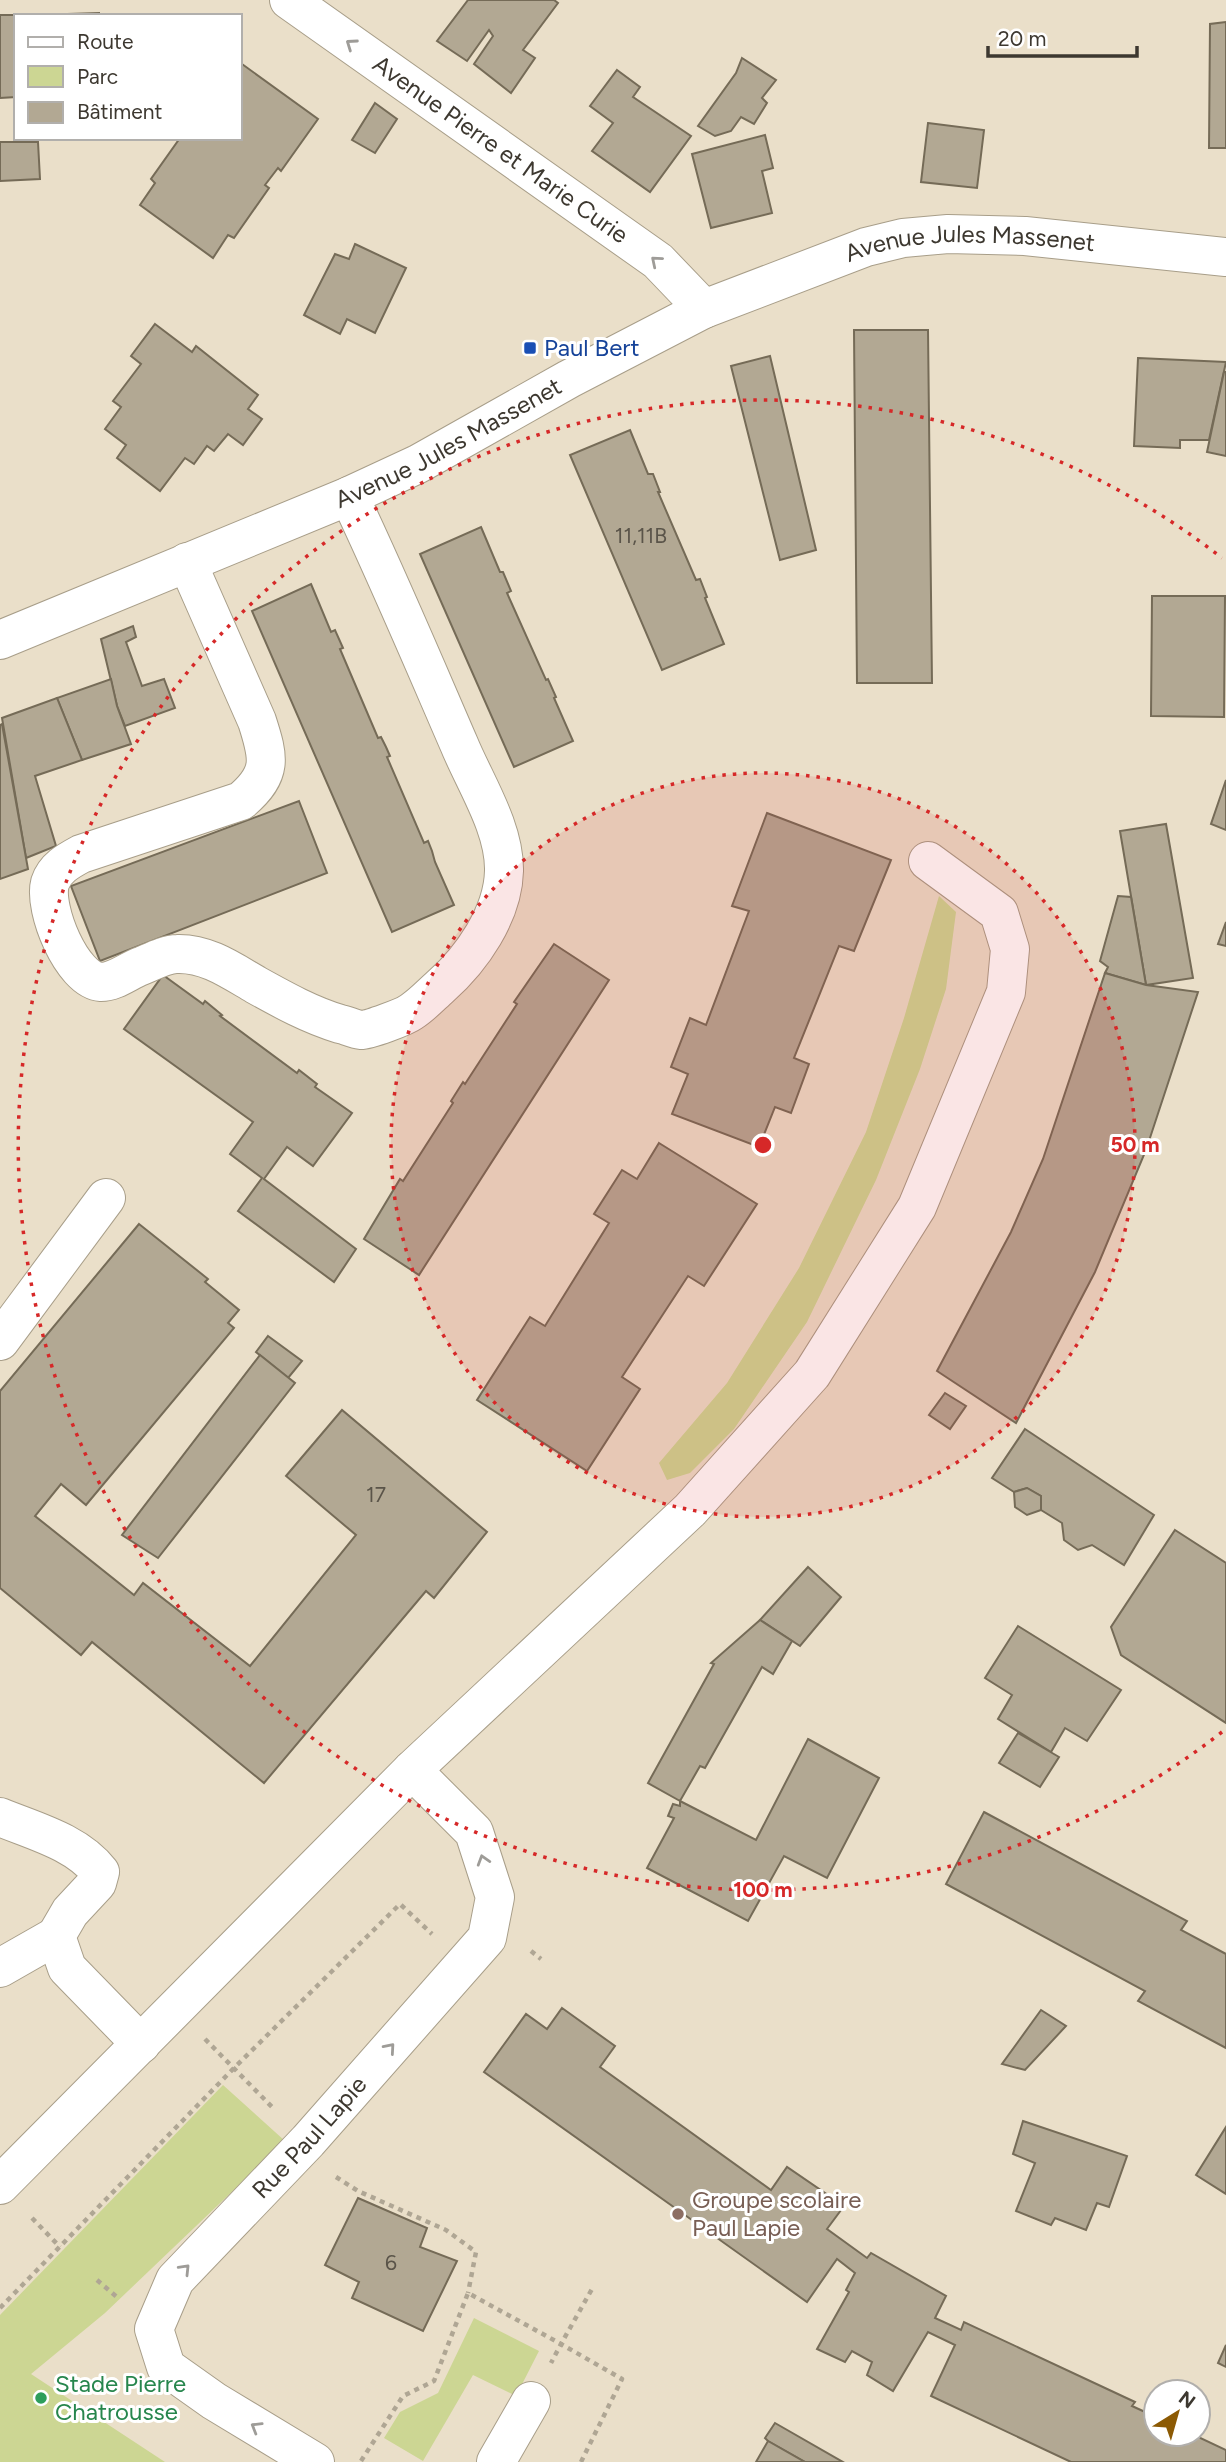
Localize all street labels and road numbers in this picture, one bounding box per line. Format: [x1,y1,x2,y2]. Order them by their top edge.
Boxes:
street label: Avenue Pierre et Marie Curie [367,49,634,249]
street label: Avenue Jules Massenet [841,219,1097,268]
street label: Avenue Jules Massenet [331,371,566,514]
street label: Rue Paul Lapie [246,2070,372,2204]

